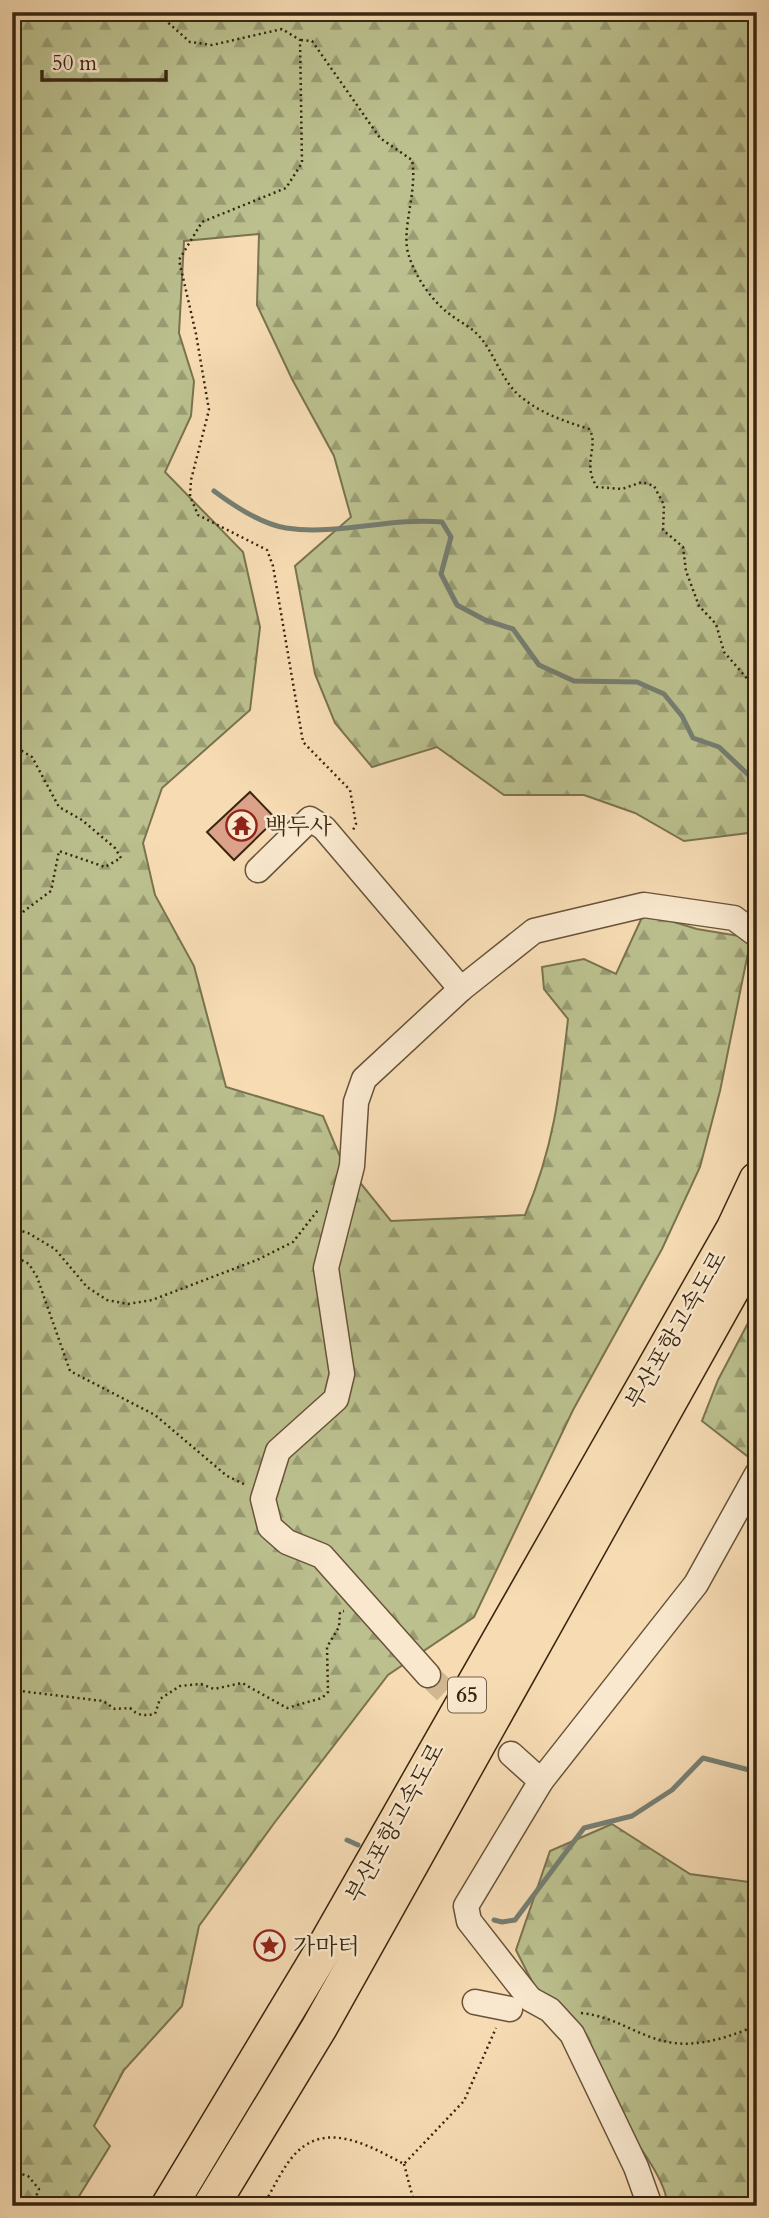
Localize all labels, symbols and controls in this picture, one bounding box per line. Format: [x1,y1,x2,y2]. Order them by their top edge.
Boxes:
scale bar [42,38,166,82]
text: 50 m [52,49,97,78]
temple icon: 백두사 [225,809,259,843]
place label: 백두사 [265,811,332,842]
street label: 부산포항고속도로 [618,1245,734,1415]
road number: 65 [448,1678,486,1712]
street label: 부산포항고속도로 [338,1738,452,1908]
place icon: 가마터 [253,1929,287,1963]
place label: 가마터 [293,1931,360,1962]

